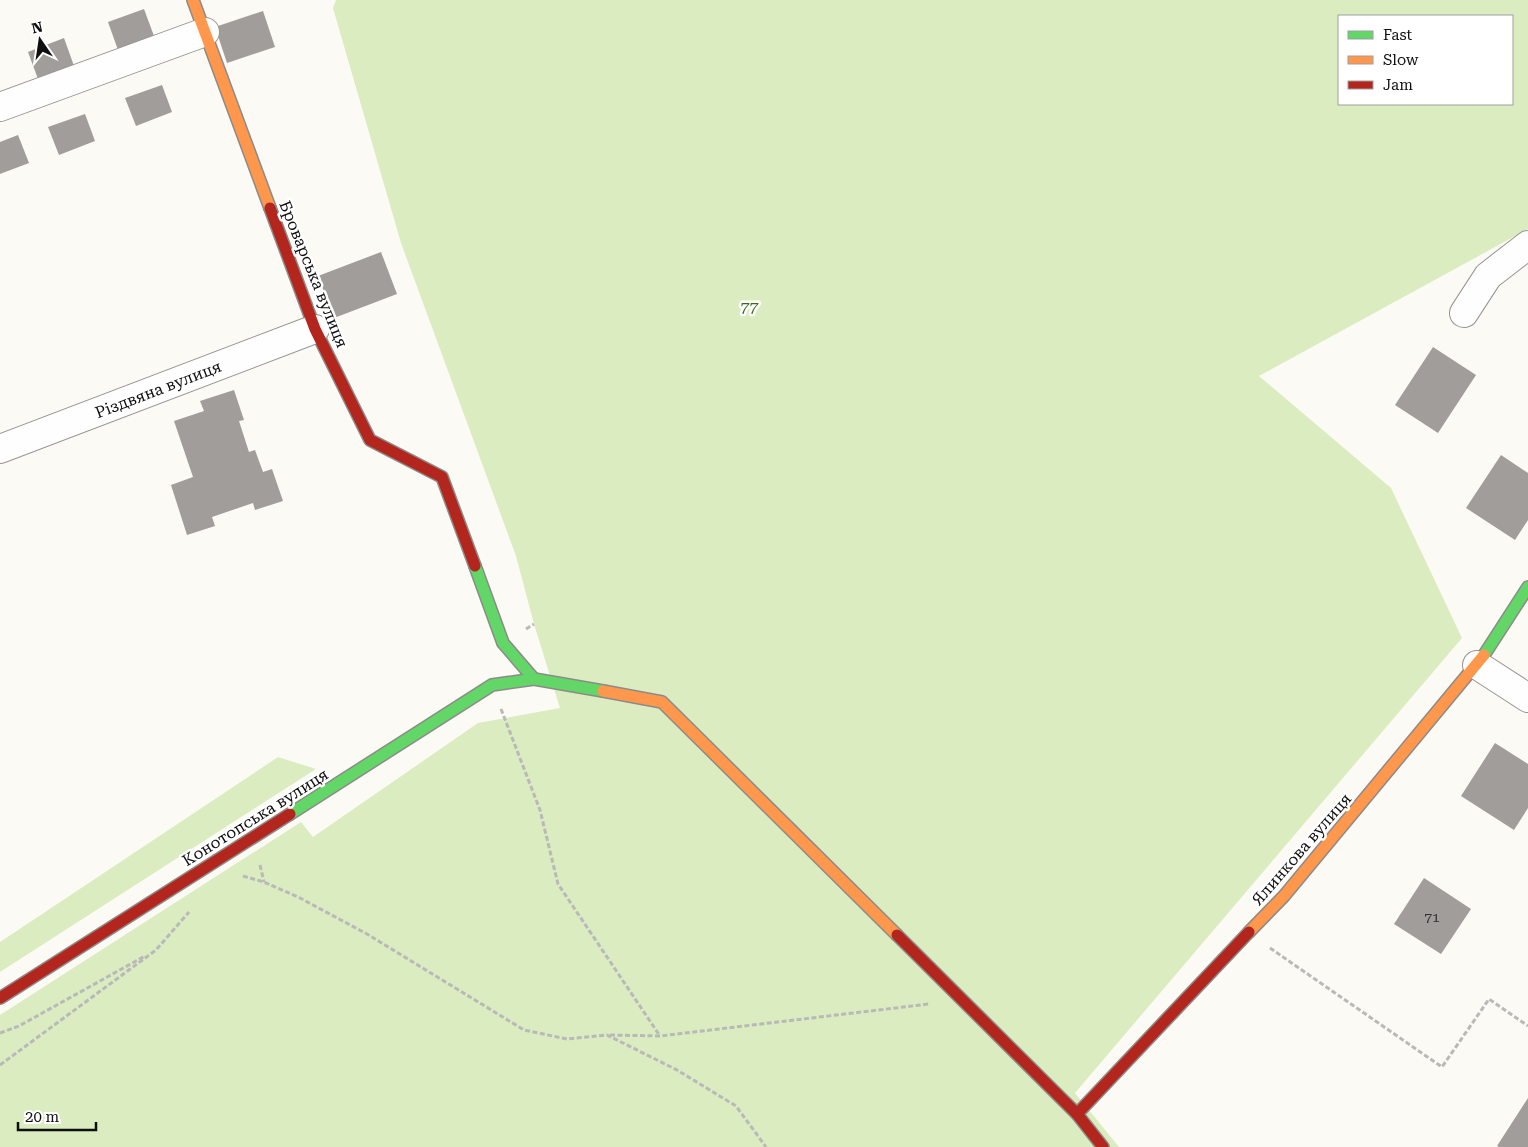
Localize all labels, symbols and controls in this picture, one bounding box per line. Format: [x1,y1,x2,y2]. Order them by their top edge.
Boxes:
north arrow [15,15,65,65]
legend [1338,15,1513,105]
text: N [30,18,44,36]
text: Fast [1383,26,1413,44]
text: Slow [1383,51,1419,69]
text: Jam [1383,76,1413,94]
street label: Броварська вулиця [275,198,352,350]
park label: 77 [740,297,759,316]
street label: Різдвяна вулиця [92,357,224,422]
street label: Конотопська вулиця [179,765,332,870]
street label: Ялинкова вулиця [1248,789,1355,909]
house number: 71 [1424,909,1440,925]
scale bar [18,1100,95,1132]
text: 20 m [25,1108,60,1126]

